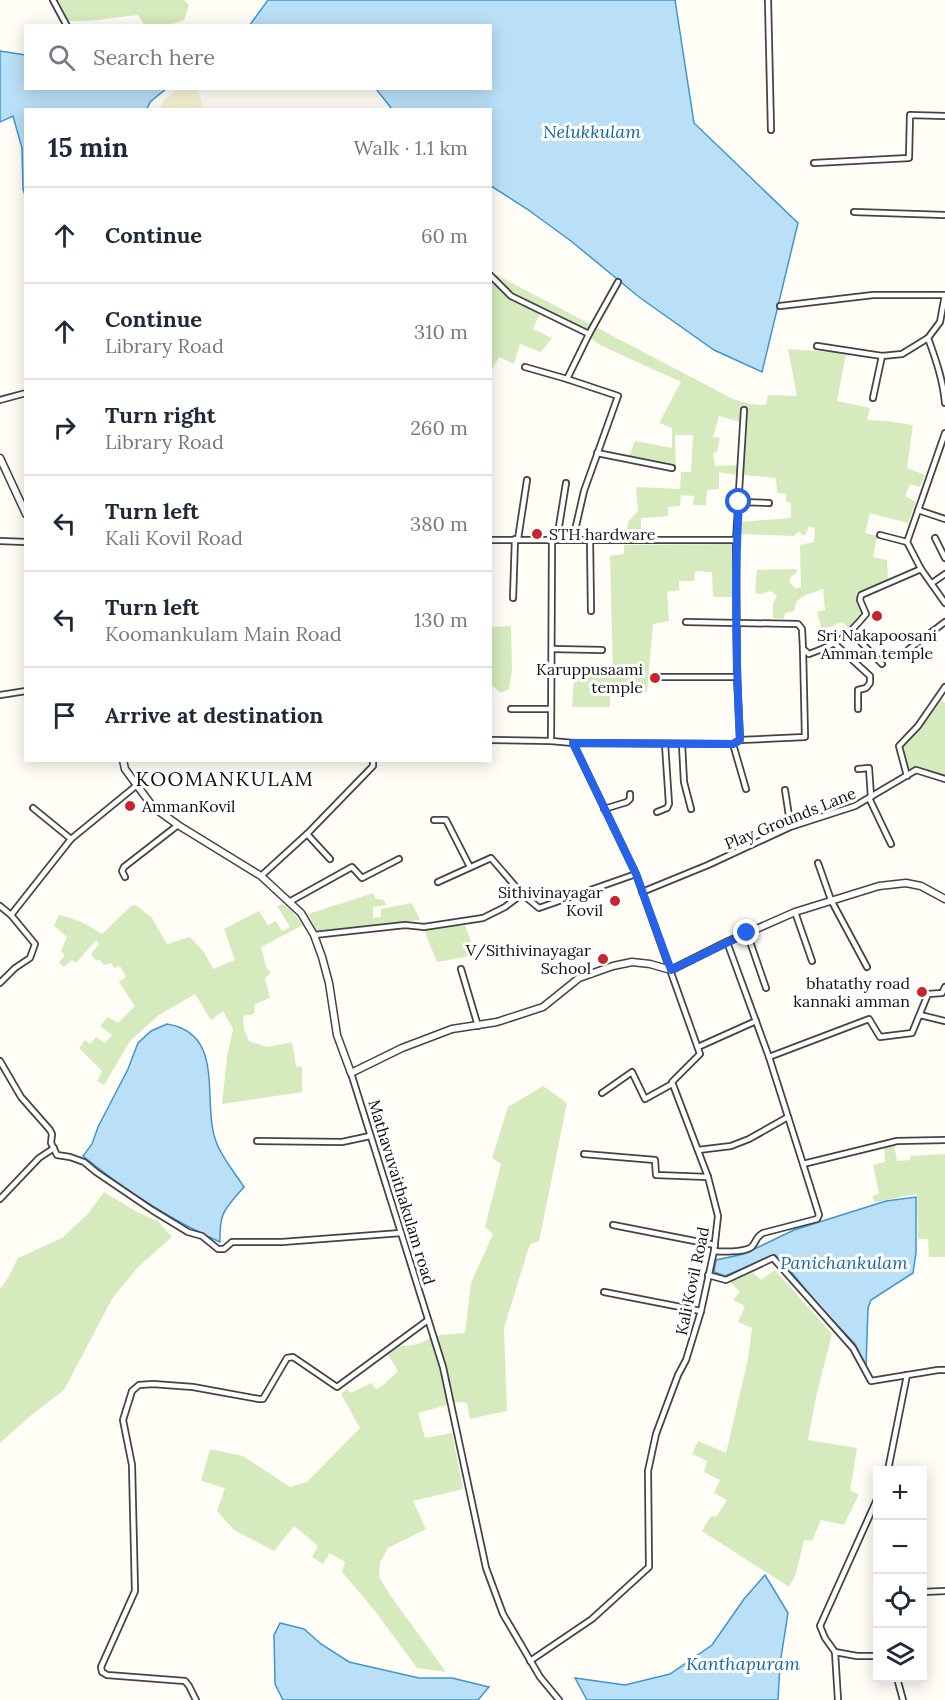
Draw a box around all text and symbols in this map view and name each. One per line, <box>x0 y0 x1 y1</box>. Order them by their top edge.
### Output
search box <box>24 24 492 90</box>
icon: search <box>45 41 78 74</box>
text: Search here <box>93 43 215 71</box>
water label: Nelukkulam <box>543 120 641 143</box>
text: 15 min <box>48 131 128 164</box>
text: Walk · 1.1 km <box>354 135 468 160</box>
icon: ahead <box>48 219 81 252</box>
text: Continue <box>105 221 202 249</box>
text: 60 m <box>421 223 468 248</box>
text: Continue <box>105 305 202 333</box>
icon: ahead <box>48 315 81 348</box>
text: 310 m <box>414 319 468 344</box>
text: Library Road <box>105 333 224 358</box>
text: Turn right <box>105 401 216 429</box>
icon: right <box>48 411 81 444</box>
text: 260 m <box>410 415 468 440</box>
text: Library Road <box>105 429 224 454</box>
route start <box>725 488 751 514</box>
text: Turn left <box>105 497 199 525</box>
icon: left <box>48 507 81 540</box>
text: 380 m <box>410 511 468 536</box>
place label: STH hardware <box>549 524 656 544</box>
text: Kali Kovil Road <box>105 525 243 550</box>
marker: STH hardware <box>530 527 544 541</box>
text: Turn left <box>105 593 199 621</box>
icon: left <box>48 603 81 636</box>
text: 130 m <box>414 607 468 632</box>
marker: Sri Nakapoosani Amman temple <box>870 609 884 623</box>
text: Koomankulam Main Road <box>105 621 342 646</box>
place label: Sri Nakapoosani Amman temple <box>817 625 937 663</box>
place label: Karuppusaami temple <box>536 659 643 697</box>
marker: Karuppusaami temple <box>648 671 662 685</box>
icon: arrive <box>48 699 81 732</box>
text: Arrive at destination <box>105 701 323 729</box>
district label: KOOMANKULAM <box>136 766 314 791</box>
street label: Play Grounds Lane <box>721 782 859 853</box>
place label: AmmanKovil <box>141 796 235 816</box>
marker: AmmanKovil <box>123 799 137 813</box>
place label: Sithivinayagar Kovil <box>498 882 603 920</box>
marker: Sithivinayagar Kovil <box>608 894 622 908</box>
route end <box>733 919 759 945</box>
place label: V/Sithivinayagar School <box>465 940 591 978</box>
marker: V/Sithivinayagar School <box>596 952 610 966</box>
place label: bhatathy road kannaki amman <box>793 973 910 1011</box>
marker: bhatathy road kannaki amman <box>915 985 929 999</box>
street label: Mathavuvaithakulam road <box>364 1097 440 1287</box>
street label: Kali Kovil Road <box>671 1224 713 1337</box>
water label: Panichankulam <box>780 1251 908 1274</box>
map controls <box>873 1466 927 1682</box>
button: + <box>873 1466 927 1520</box>
button: − <box>873 1520 927 1574</box>
button: locate <box>873 1574 927 1628</box>
button: layers <box>873 1628 927 1682</box>
water label: Kanthapuram <box>686 1652 800 1675</box>

